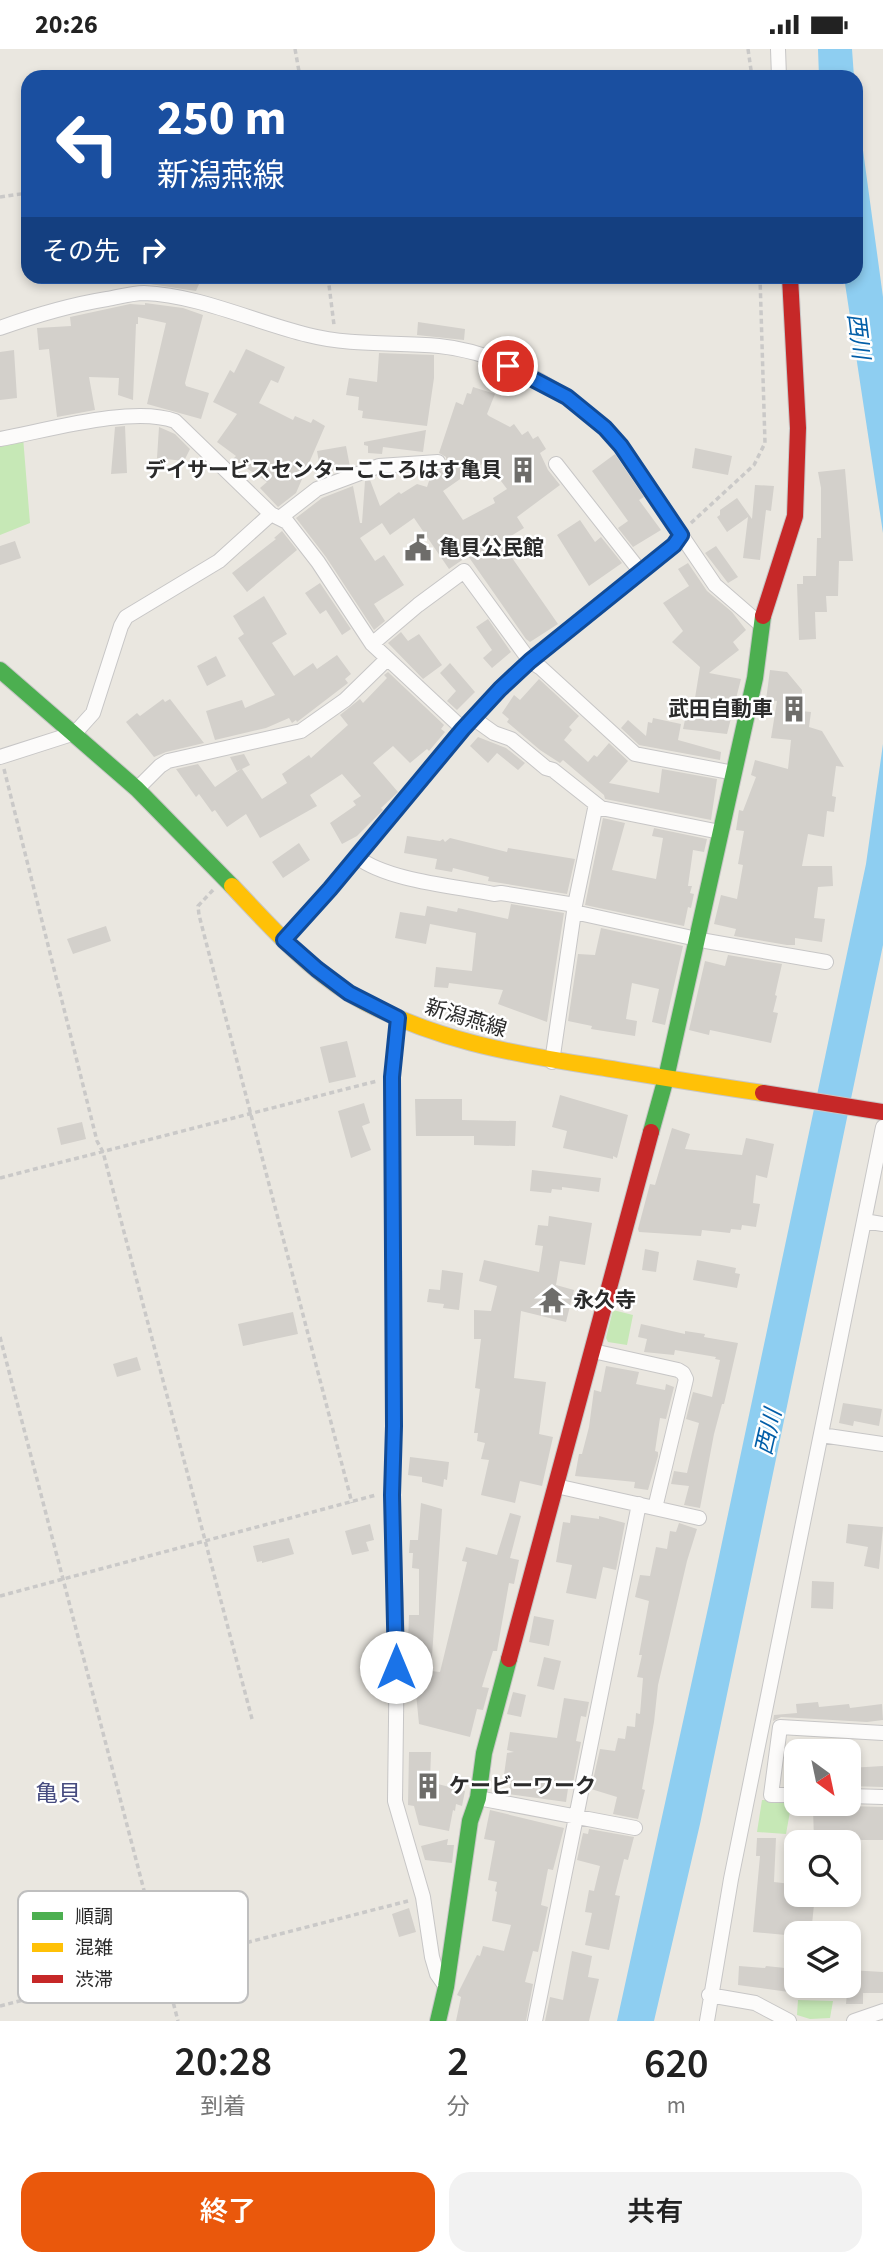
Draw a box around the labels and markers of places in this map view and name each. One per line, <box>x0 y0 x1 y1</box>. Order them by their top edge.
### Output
pin <box>478 336 538 396</box>
place label: デイサービスセンターこころはす亀貝 <box>145 455 502 485</box>
building icon: デイサービスセンターこころはす亀貝 <box>508 455 538 485</box>
public building icon: 亀貝公民館 <box>403 533 433 563</box>
place label: 亀貝公民館 <box>439 533 544 563</box>
place label: 武田自動車 <box>668 694 773 724</box>
building icon: 武田自動車 <box>779 694 809 724</box>
temple icon: 永久寺 <box>537 1285 567 1315</box>
place label: 永久寺 <box>573 1285 636 1315</box>
building icon: ケービーワーク <box>413 1771 443 1801</box>
place label: ケービーワーク <box>449 1771 596 1801</box>

